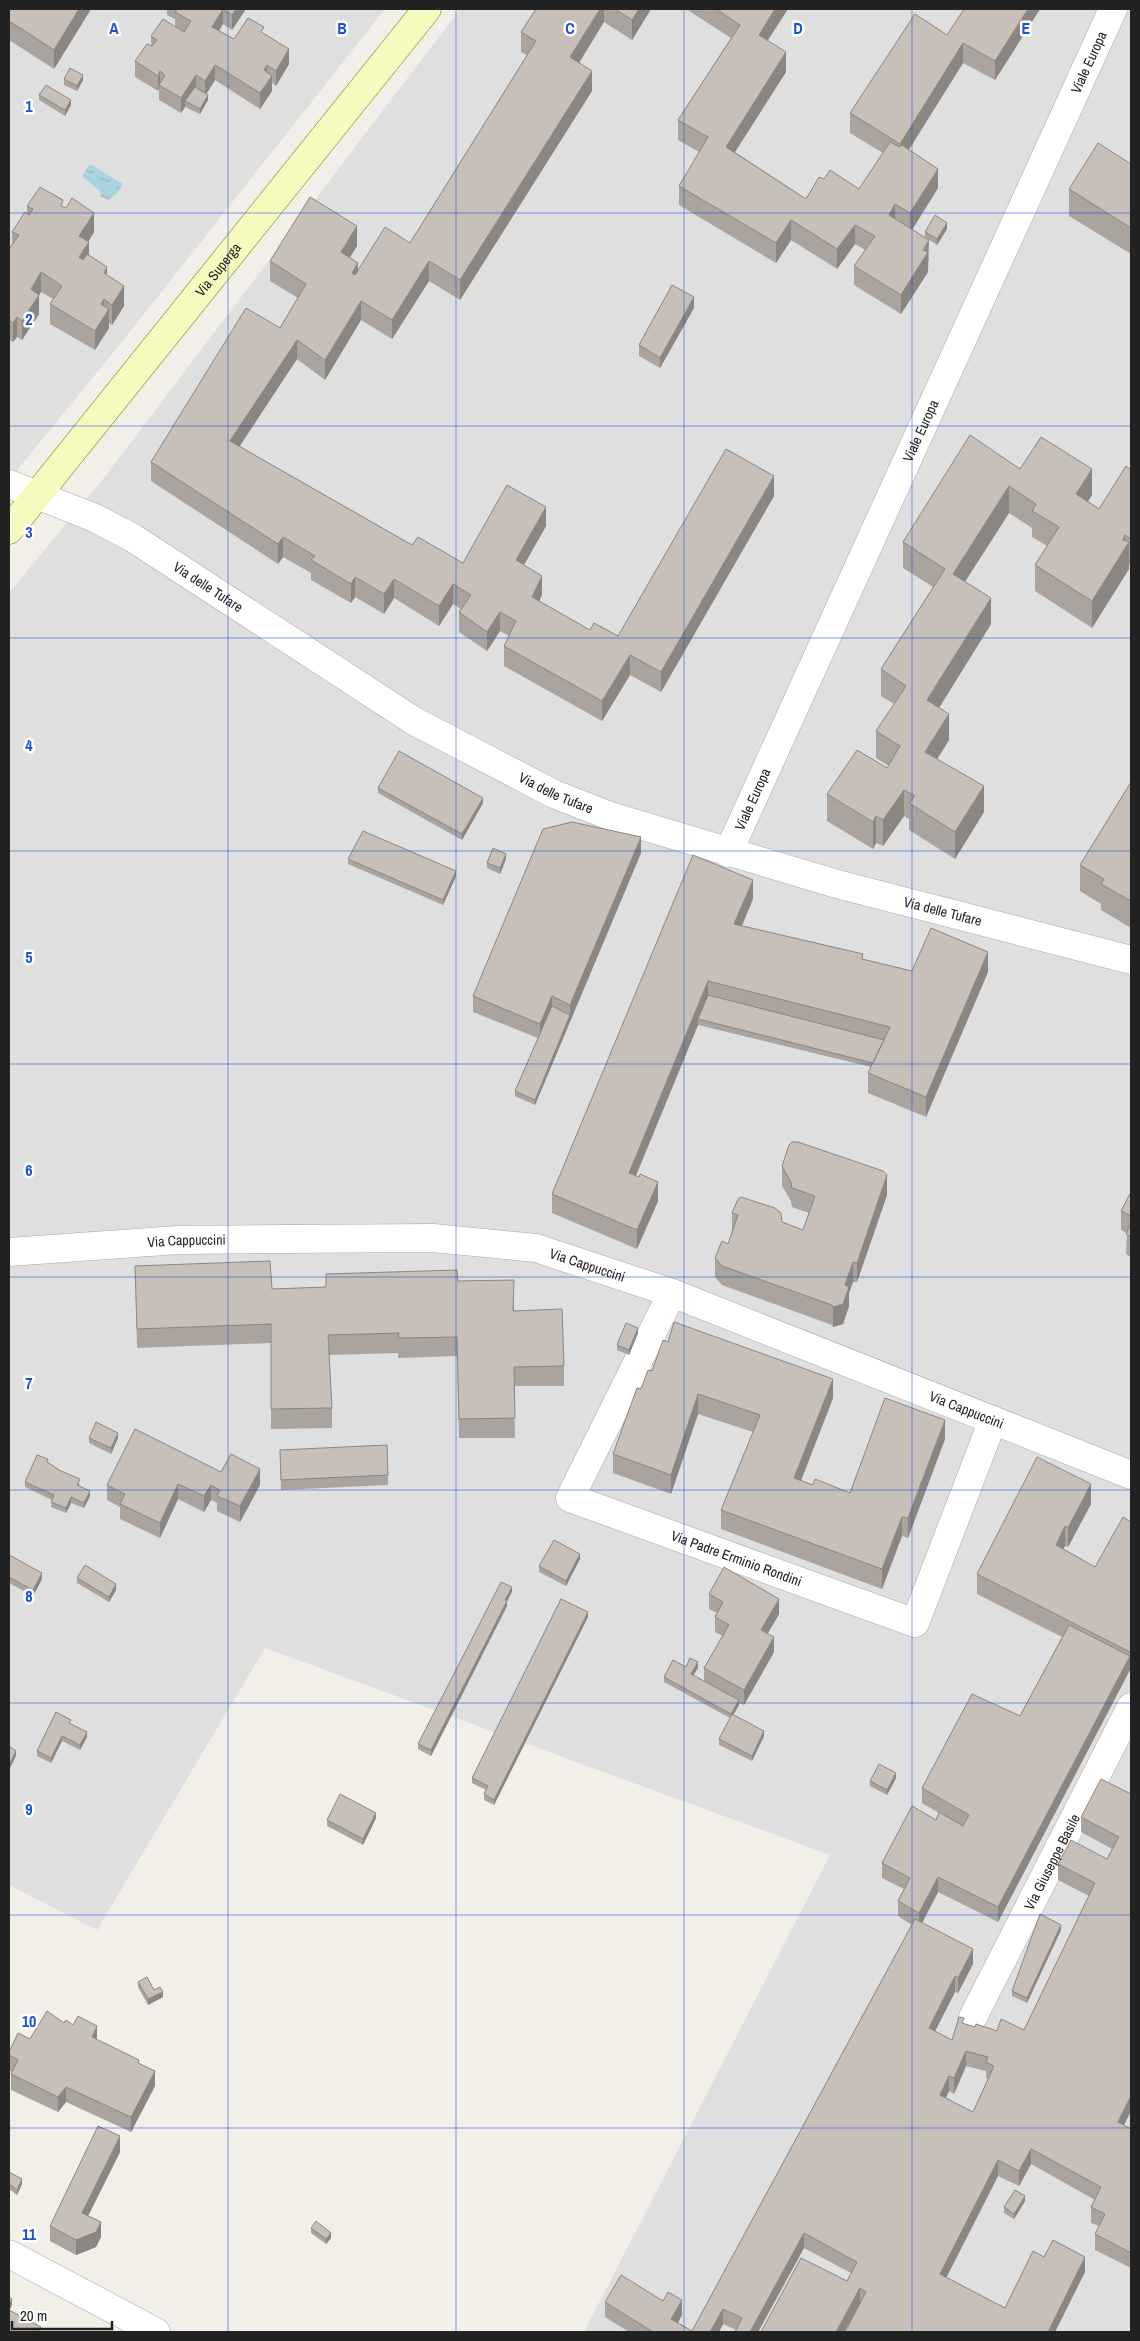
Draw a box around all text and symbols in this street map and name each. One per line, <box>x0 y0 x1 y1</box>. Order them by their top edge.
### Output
text: A <box>109 17 119 39</box>
text: B <box>337 17 347 39</box>
text: C <box>565 17 575 39</box>
text: D <box>793 17 803 39</box>
text: E <box>1022 17 1031 39</box>
street label: Viale Europa <box>1067 28 1111 96</box>
text: 1 <box>25 95 33 117</box>
street label: Via Superga <box>191 239 245 300</box>
text: 2 <box>25 308 33 330</box>
street label: Viale Europa <box>899 396 943 465</box>
text: 3 <box>25 521 33 543</box>
street label: Via delle Tufare <box>170 558 246 616</box>
text: 4 <box>25 734 33 756</box>
street label: Viale Europa <box>731 765 775 833</box>
street label: Via delle Tufare <box>516 768 596 817</box>
street label: Via delle Tufare <box>902 893 984 930</box>
text: 5 <box>25 946 33 968</box>
text: 6 <box>25 1159 33 1181</box>
street label: Via Cappuccini <box>147 1231 226 1251</box>
street label: Via Cappuccini <box>547 1244 627 1286</box>
text: 7 <box>25 1372 33 1394</box>
street label: Via Cappuccini <box>927 1387 1006 1433</box>
street label: Via Padre Erminio Rondini <box>669 1526 804 1590</box>
text: 8 <box>25 1585 33 1607</box>
text: 9 <box>25 1798 33 1820</box>
street label: Via Giuseppe Basile <box>1020 1811 1084 1913</box>
text: 10 <box>22 2010 36 2032</box>
text: 11 <box>22 2223 37 2245</box>
scale bar <box>12 2298 112 2330</box>
text: 20 m <box>20 2305 47 2326</box>

